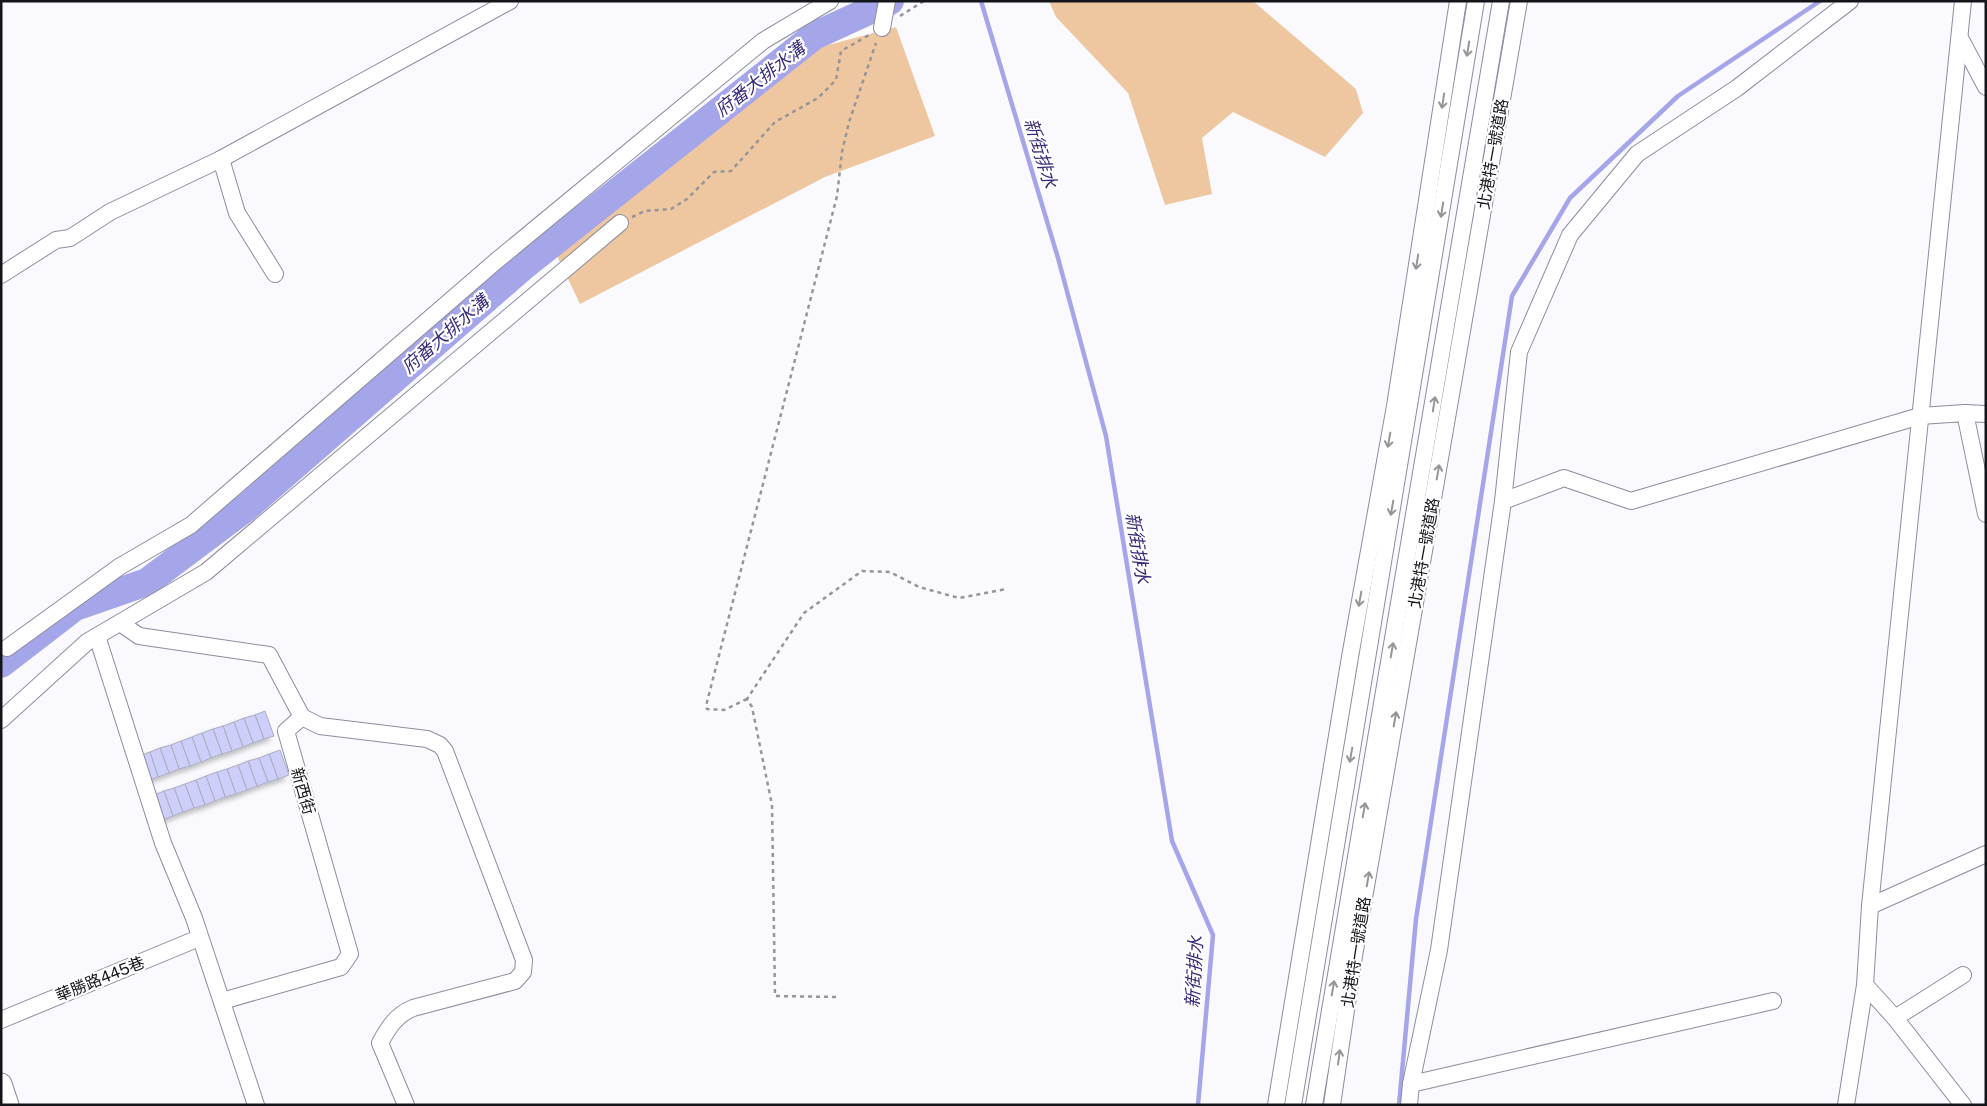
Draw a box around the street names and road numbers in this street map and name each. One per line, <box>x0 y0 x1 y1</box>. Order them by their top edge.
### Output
street label: 北港特一號道路 <box>1474 97 1512 211</box>
street label: 北港特一號道路 <box>1405 496 1443 610</box>
street label: 新西街 <box>287 765 319 817</box>
street label: 北港特一號道路 <box>1338 895 1374 1009</box>
street label: 華勝路445巷 <box>53 953 147 1005</box>

